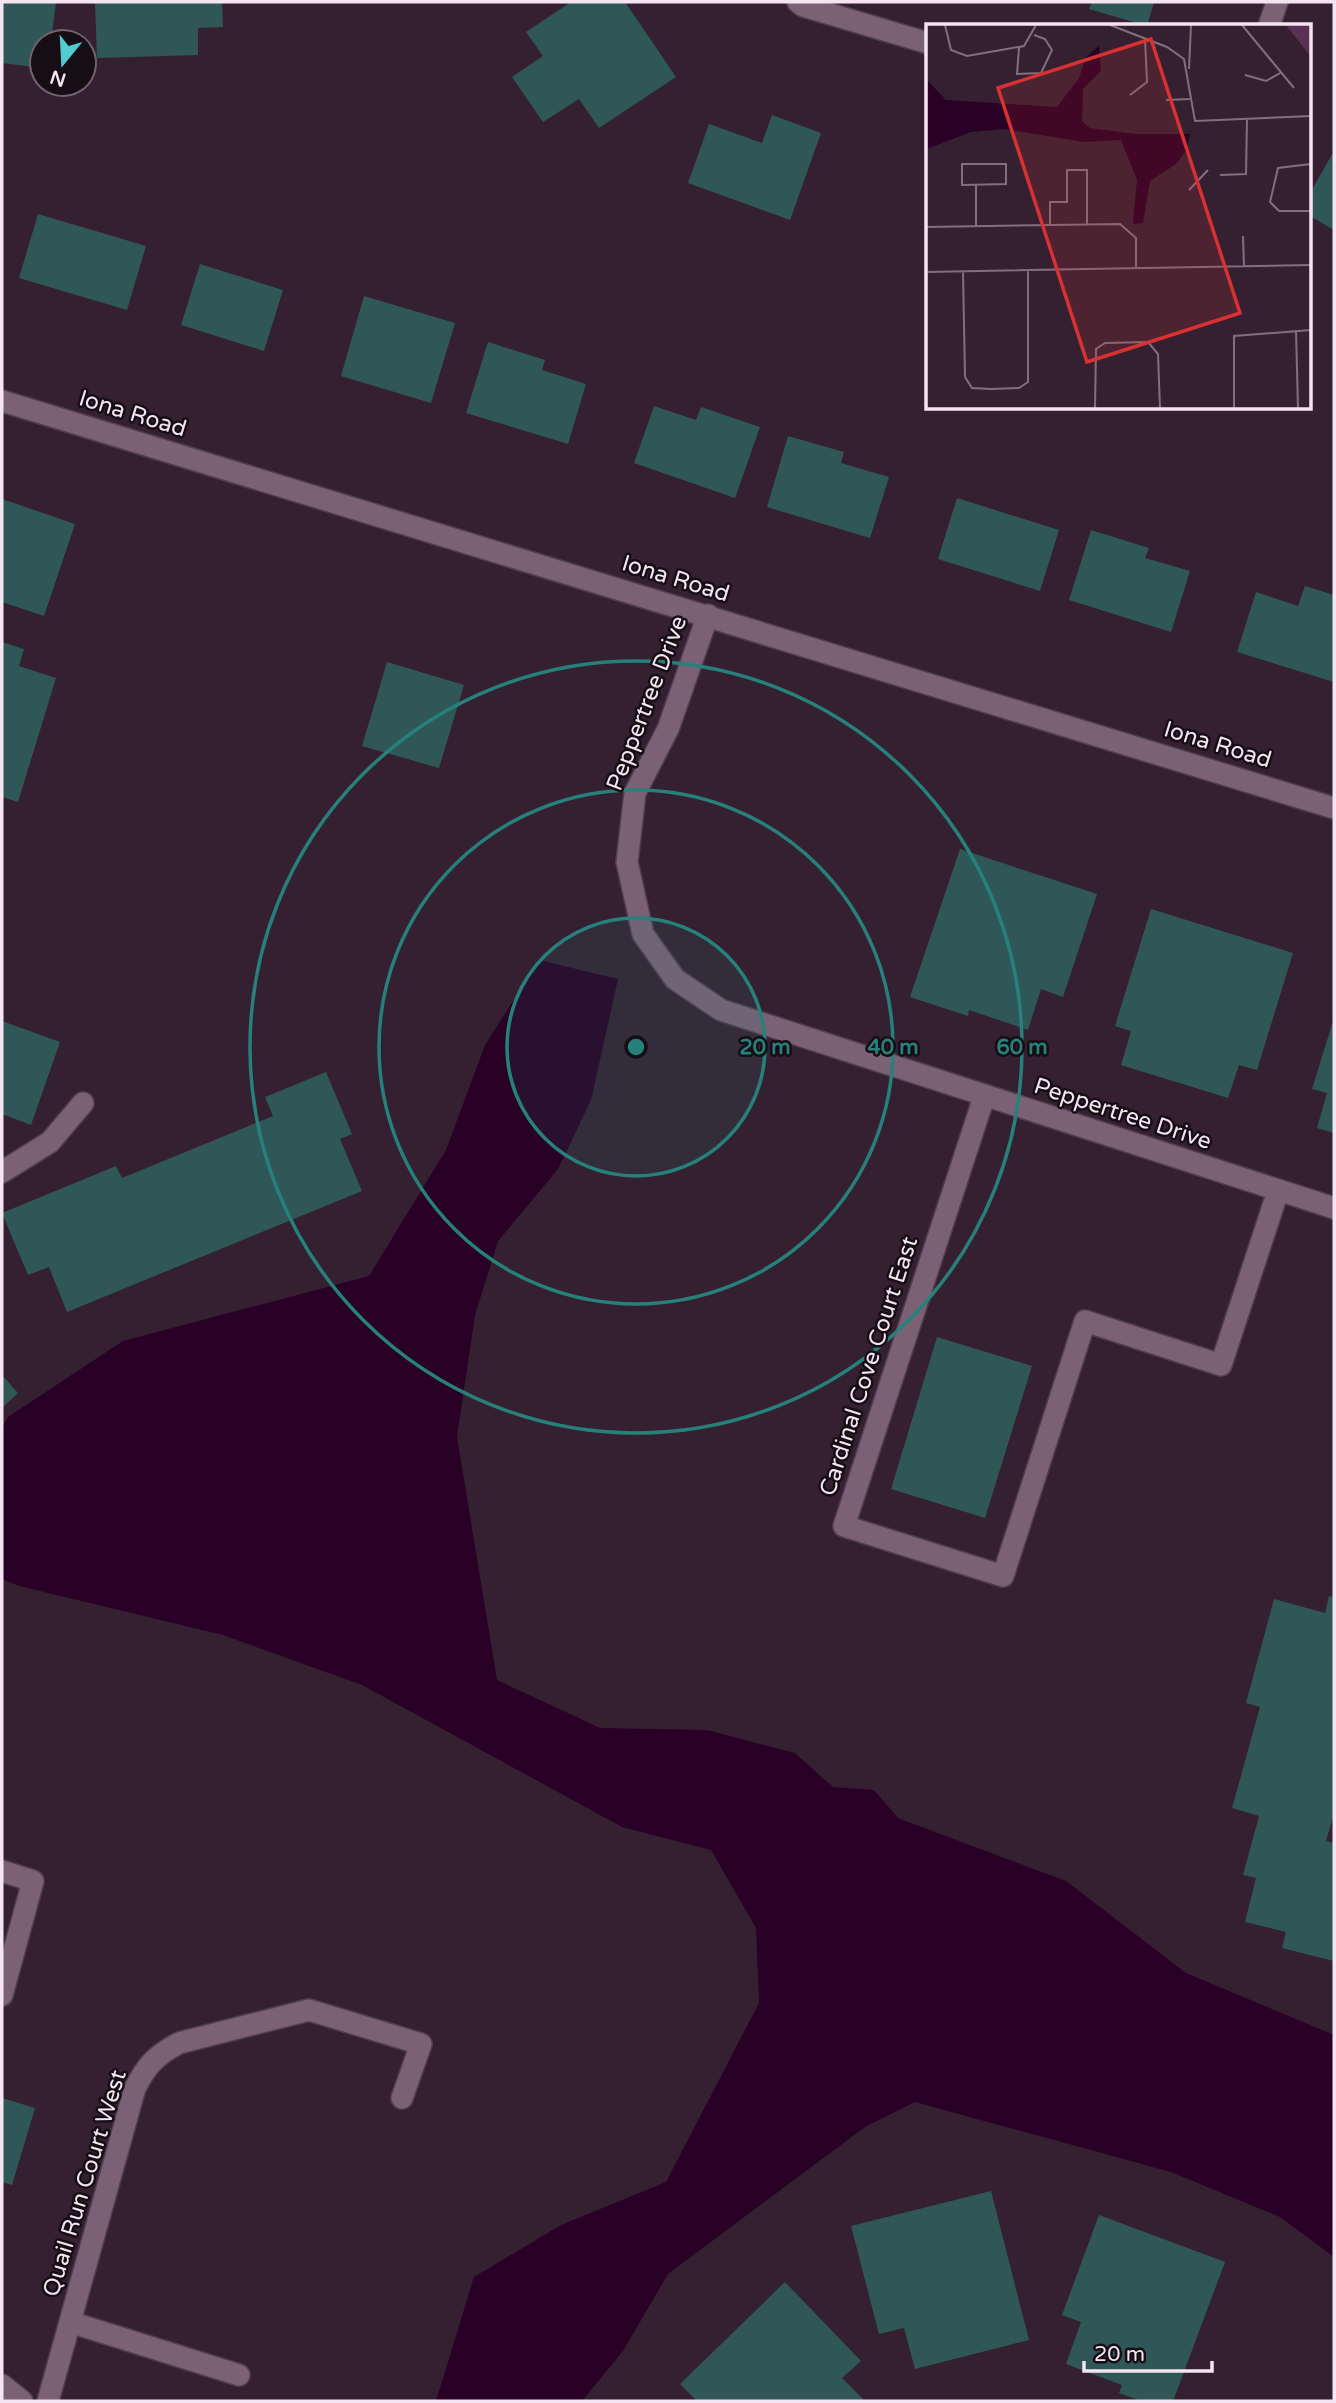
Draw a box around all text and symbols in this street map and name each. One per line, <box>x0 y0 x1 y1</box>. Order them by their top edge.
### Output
inset map <box>926 24 1312 410</box>
north arrow <box>28 28 98 98</box>
text: N <box>47 65 69 91</box>
street label: Iona Road <box>76 384 190 444</box>
street label: Iona Road <box>619 549 733 609</box>
street label: Peppertree Drive <box>601 612 693 795</box>
street label: Iona Road <box>1161 715 1275 775</box>
centre of rings <box>624 1035 648 1059</box>
text: 20 m <box>739 1035 791 1060</box>
text: 40 m <box>867 1035 919 1060</box>
text: 60 m <box>996 1035 1048 1060</box>
street label: Peppertree Drive <box>1030 1072 1215 1156</box>
street label: Cardinal Cove Court East <box>814 1233 924 1500</box>
street label: Quail Run Court West <box>37 2066 133 2300</box>
scale bar <box>1084 2330 1212 2374</box>
text: 20 m <box>1094 2342 1145 2367</box>

